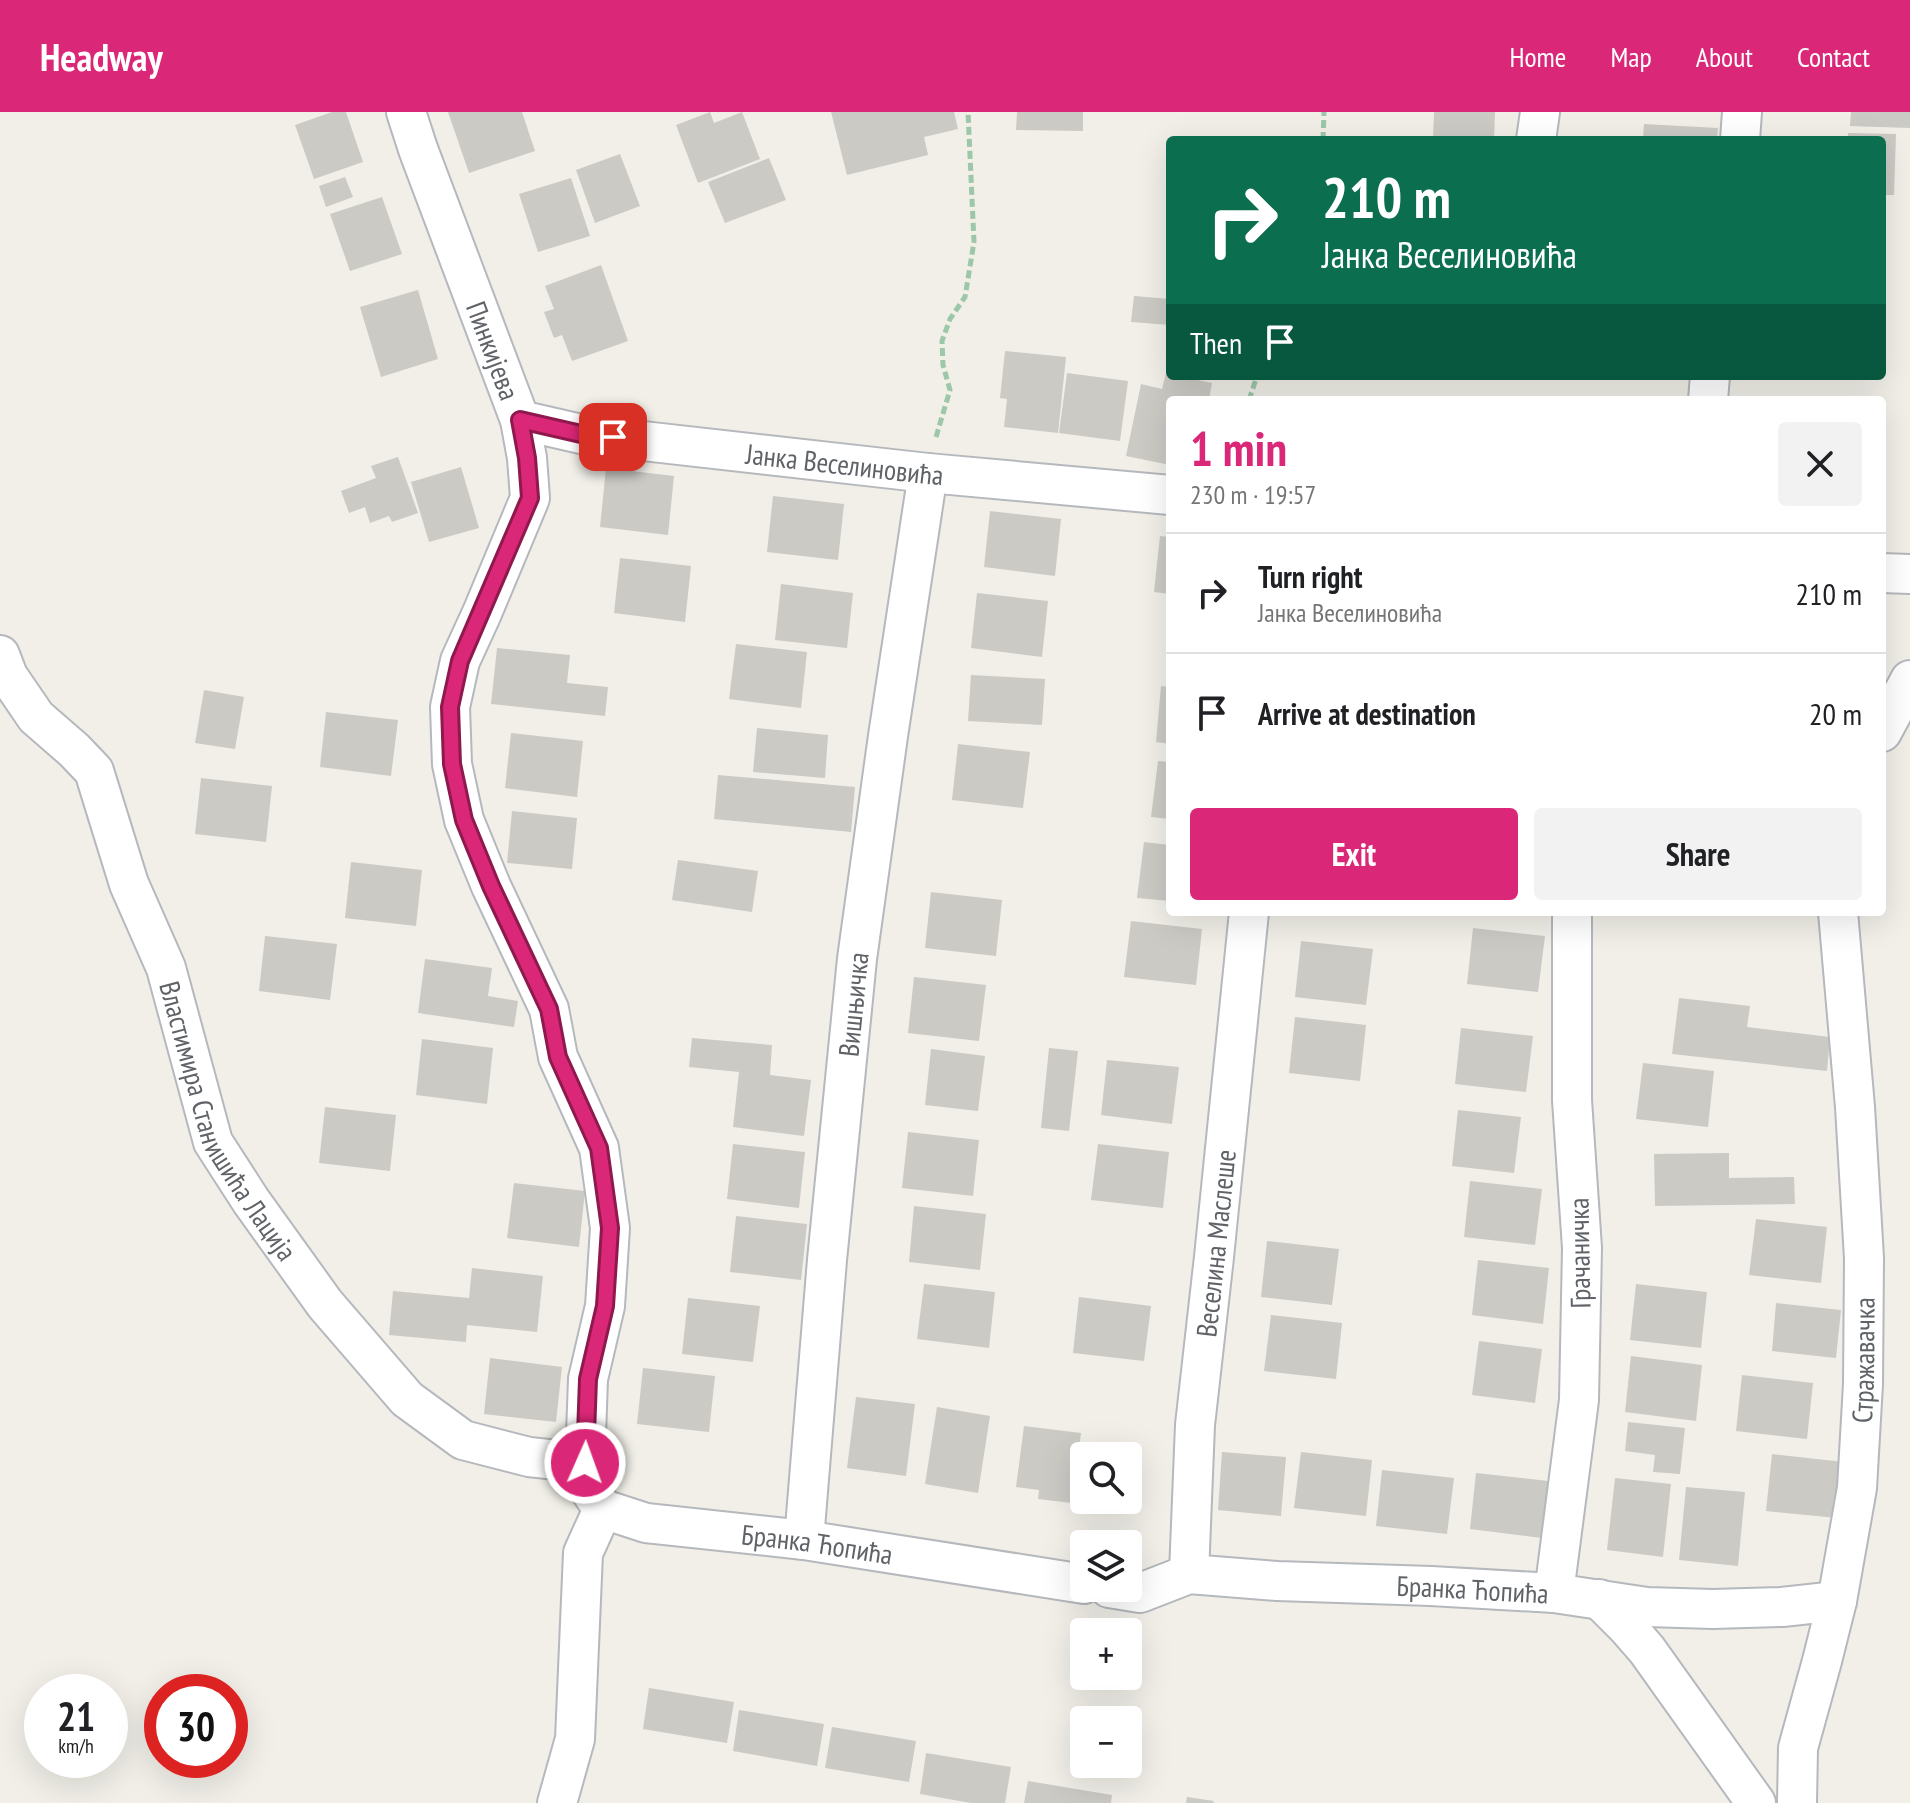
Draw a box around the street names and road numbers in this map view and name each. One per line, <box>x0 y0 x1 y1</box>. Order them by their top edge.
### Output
street label: Пинкијева <box>458 296 529 405</box>
street label: Јанка Веселиновића <box>743 434 945 493</box>
street label: Вишњичка <box>829 949 876 1058</box>
street label: Властимира Станишића Лација <box>152 977 306 1267</box>
street label: Веселина Маслеше <box>1187 1148 1243 1339</box>
street label: Грачаничка <box>1560 1197 1598 1309</box>
street label: Стражавачка <box>1842 1297 1882 1424</box>
street label: Бранка Ћопића <box>740 1515 896 1572</box>
street label: Бранка Ћопића <box>1396 1566 1550 1611</box>

